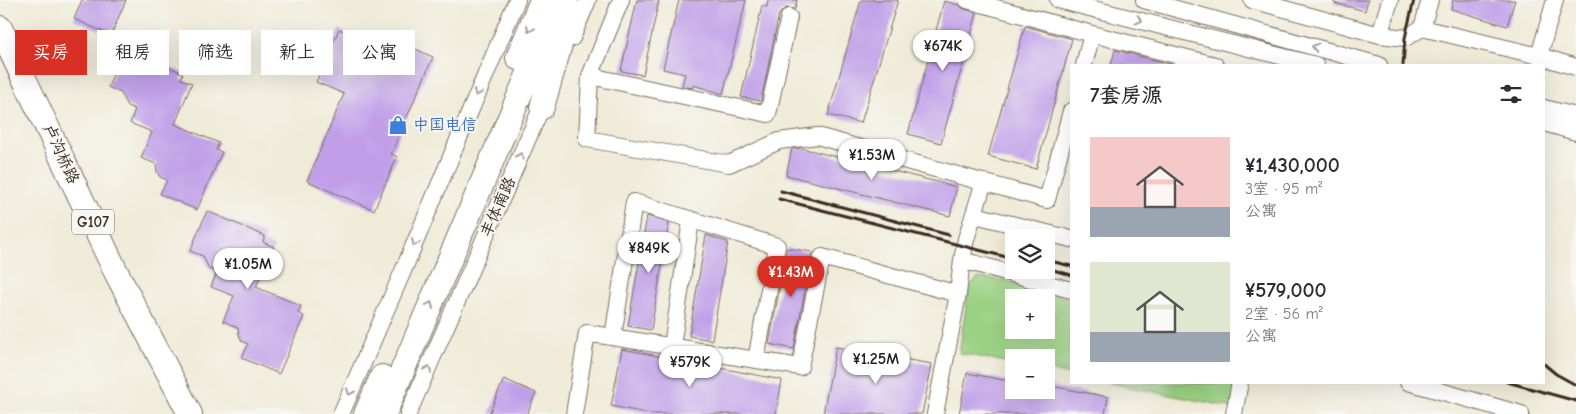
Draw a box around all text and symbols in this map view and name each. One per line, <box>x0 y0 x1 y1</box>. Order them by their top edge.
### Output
one-way arrow <box>1134 15 1143 25</box>
one-way arrow <box>526 24 536 33</box>
chip: 买房 <box>15 30 87 75</box>
chip: 租房 <box>97 30 169 75</box>
chip: 筛选 <box>179 30 251 75</box>
chip: 新上 <box>261 30 333 75</box>
chip: 公寓 <box>343 30 415 75</box>
pin: ¥674K <box>908 30 978 72</box>
text: ¥674K <box>924 37 962 55</box>
one-way arrow <box>1311 43 1319 53</box>
icon: filters <box>1497 80 1525 108</box>
text: 7套房源 <box>1090 83 1162 107</box>
one-way arrow <box>473 88 484 97</box>
shop icon: 中国电信 <box>387 114 409 136</box>
place label: 中国电信 <box>413 116 477 134</box>
street label: 卢沟桥路 <box>39 121 83 187</box>
pin: ¥1.53M <box>831 138 913 181</box>
text: ¥1.53M <box>849 146 895 164</box>
one-way arrow <box>514 152 525 161</box>
text: ¥1,430,000 <box>1245 153 1340 177</box>
icon: home <box>1130 157 1190 217</box>
street label: 丰体南路 <box>477 174 519 240</box>
text: 3室 · 95 m² <box>1245 180 1322 198</box>
text: 公寓 <box>1245 202 1277 220</box>
road number: G107 <box>72 210 114 234</box>
map controls <box>1005 229 1055 399</box>
button: layers <box>1005 229 1055 279</box>
pin: ¥849K <box>614 232 684 274</box>
one-way arrow <box>410 238 421 247</box>
text: ¥849K <box>629 239 669 257</box>
pin: ¥1.05M <box>207 248 289 290</box>
text: ¥1.05M <box>224 255 272 273</box>
pin: ¥1.43M <box>750 256 832 298</box>
text: ¥1.43M <box>768 263 814 281</box>
text: ¥579,000 <box>1245 278 1327 302</box>
icon: home <box>1130 282 1190 342</box>
button: + <box>1005 289 1055 339</box>
one-way arrow <box>424 301 435 310</box>
text: 2室 · 56 m² <box>1245 305 1323 323</box>
text: 公寓 <box>1245 327 1277 345</box>
pin: ¥1.25M <box>835 342 917 385</box>
pin: ¥579K <box>655 346 725 388</box>
button: − <box>1005 349 1055 399</box>
text: ¥1.25M <box>853 350 899 368</box>
text: ¥579K <box>670 353 710 371</box>
one-way arrow <box>421 365 432 374</box>
one-way arrow <box>346 387 357 396</box>

